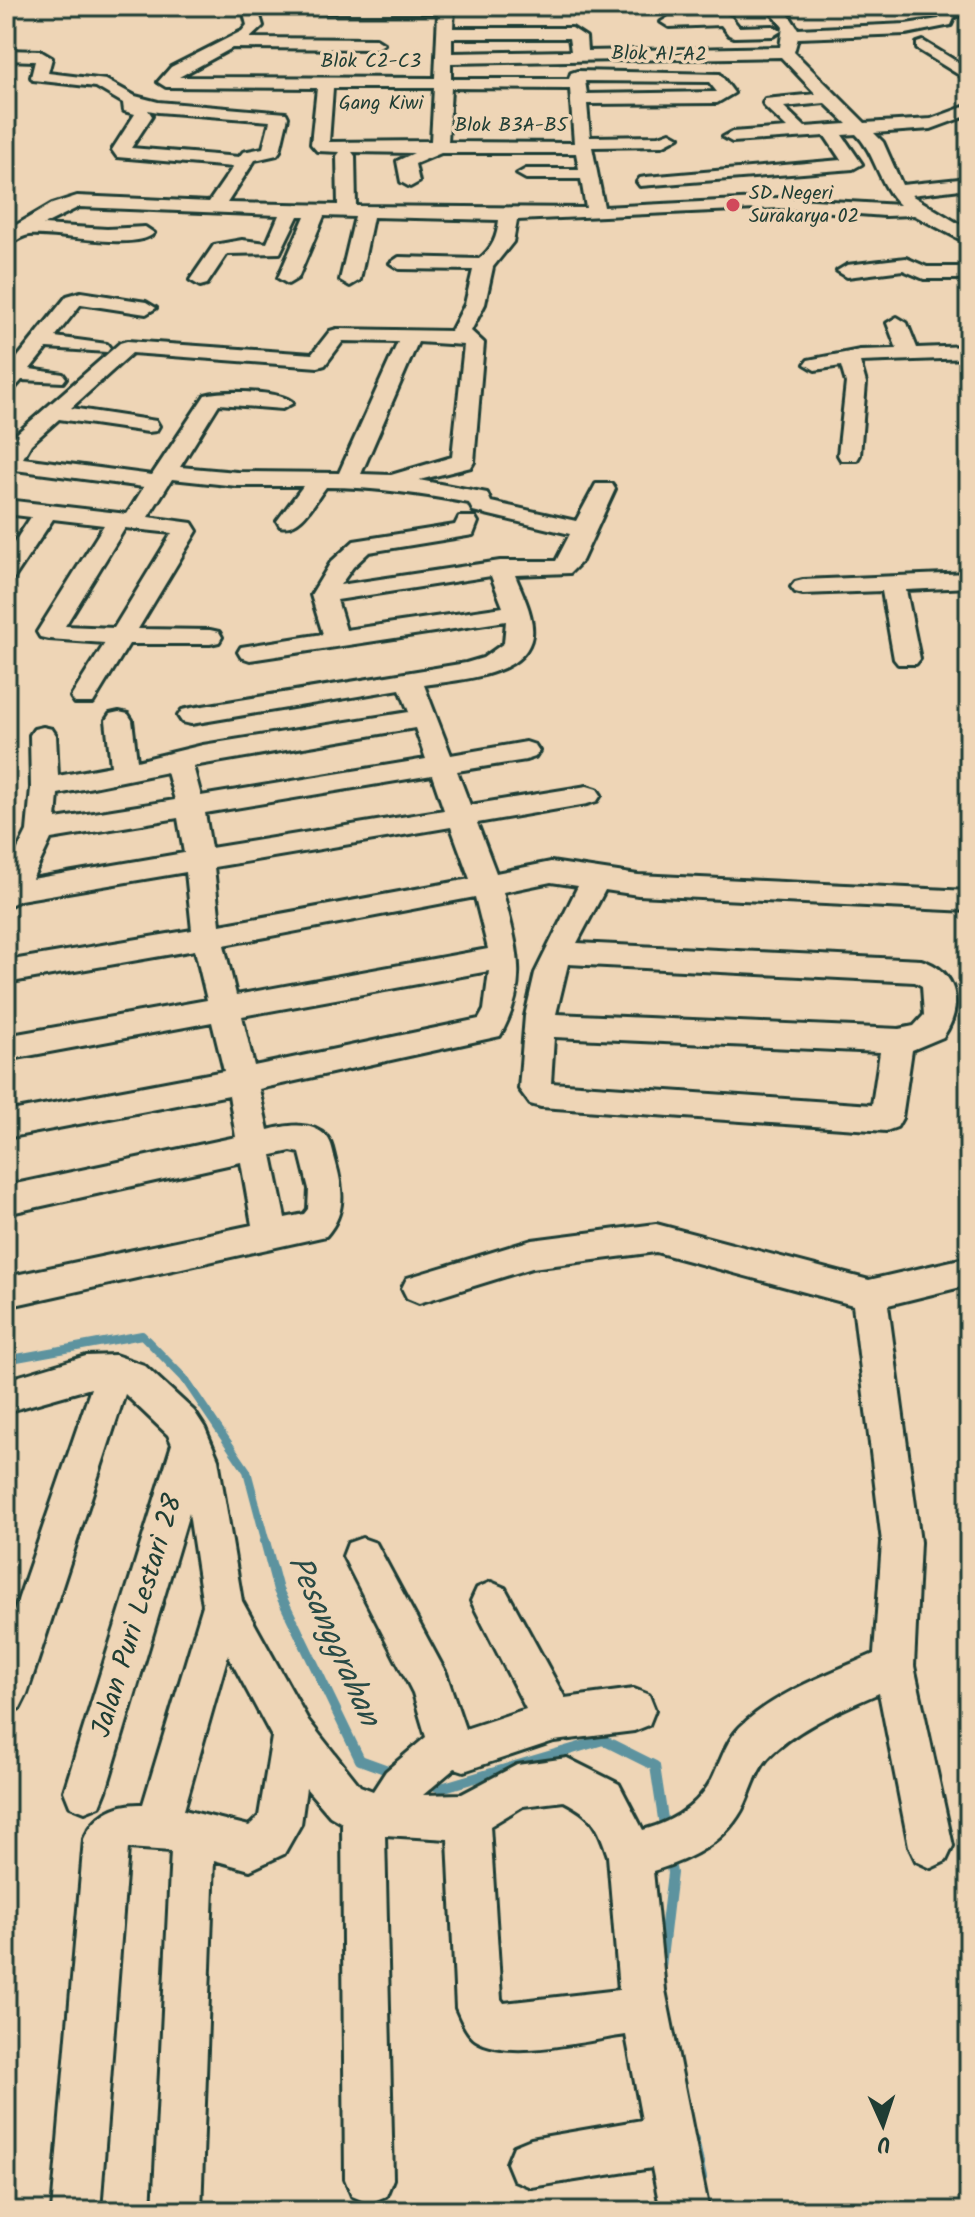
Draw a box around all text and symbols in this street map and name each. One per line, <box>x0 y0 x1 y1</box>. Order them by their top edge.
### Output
street label: Blok A1-A2 <box>611 38 707 72</box>
street label: Blok C2-C3 <box>321 46 421 78</box>
street label: Gang Kiwi <box>339 88 425 120</box>
street label: Blok B3A-B5 <box>454 110 569 142</box>
place label: SD Negeri Surakarya 02 <box>749 178 859 233</box>
marker: SD Negeri Surakarya 02 <box>724 196 742 214</box>
street label: Jalan Puri Lestari 28 <box>80 1489 196 1743</box>
water label: Pesanggrahan <box>273 1547 395 1738</box>
north arrow <box>843 2085 923 2165</box>
text: U <box>876 2125 891 2160</box>

